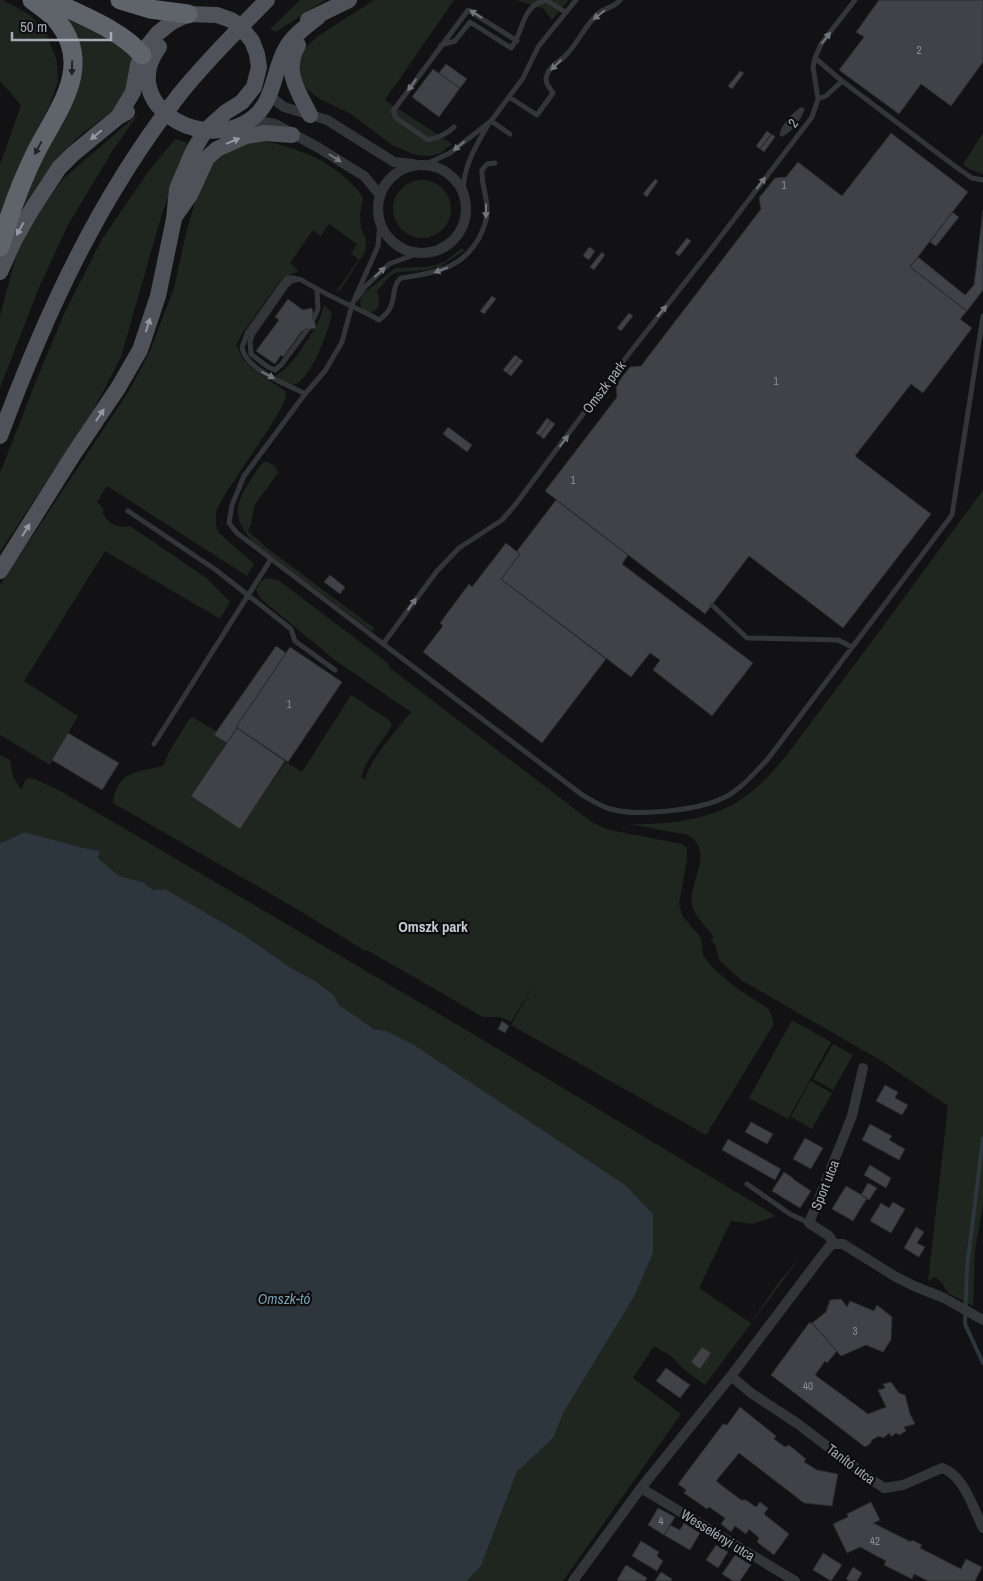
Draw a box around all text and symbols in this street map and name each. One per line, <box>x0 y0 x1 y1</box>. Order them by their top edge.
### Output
one-way arrow <box>593 9 606 20</box>
scale bar <box>12 10 111 42</box>
one-way arrow <box>469 10 482 19</box>
text: 50 m <box>20 16 47 37</box>
one-way arrow <box>821 31 831 45</box>
house number: 2 <box>916 43 922 57</box>
one-way arrow <box>550 59 562 71</box>
one-way arrow <box>68 61 76 77</box>
one-way arrow <box>407 78 417 91</box>
street label: 2 <box>784 115 802 131</box>
one-way arrow <box>90 130 103 141</box>
one-way arrow <box>226 137 240 145</box>
one-way arrow <box>34 140 42 155</box>
one-way arrow <box>453 140 466 151</box>
one-way arrow <box>328 153 342 162</box>
one-way arrow <box>756 177 767 190</box>
house number: 1 <box>781 178 787 192</box>
one-way arrow <box>482 203 490 219</box>
one-way arrow <box>16 222 24 237</box>
one-way arrow <box>374 266 386 278</box>
one-way arrow <box>433 267 448 274</box>
one-way arrow <box>657 305 668 318</box>
one-way arrow <box>144 317 152 332</box>
street label: Omszk park <box>578 357 630 417</box>
one-way arrow <box>261 371 275 379</box>
house number: 1 <box>773 374 779 388</box>
one-way arrow <box>95 408 105 421</box>
one-way arrow <box>559 434 569 448</box>
house number: 1 <box>570 473 576 487</box>
one-way arrow <box>21 523 30 536</box>
one-way arrow <box>407 597 417 611</box>
house number: 1 <box>286 697 292 711</box>
district label: Omszk park <box>398 916 468 937</box>
street label: Sport utca <box>807 1157 843 1213</box>
water label: Omszk-tó <box>258 1288 310 1309</box>
house number: 3 <box>852 1324 858 1338</box>
house number: 40 <box>803 1379 813 1393</box>
street label: Tanító utca <box>823 1440 879 1489</box>
street label: Wesselényi utca <box>678 1505 759 1565</box>
house number: 4 <box>658 1514 664 1528</box>
house number: 42 <box>870 1534 880 1548</box>

